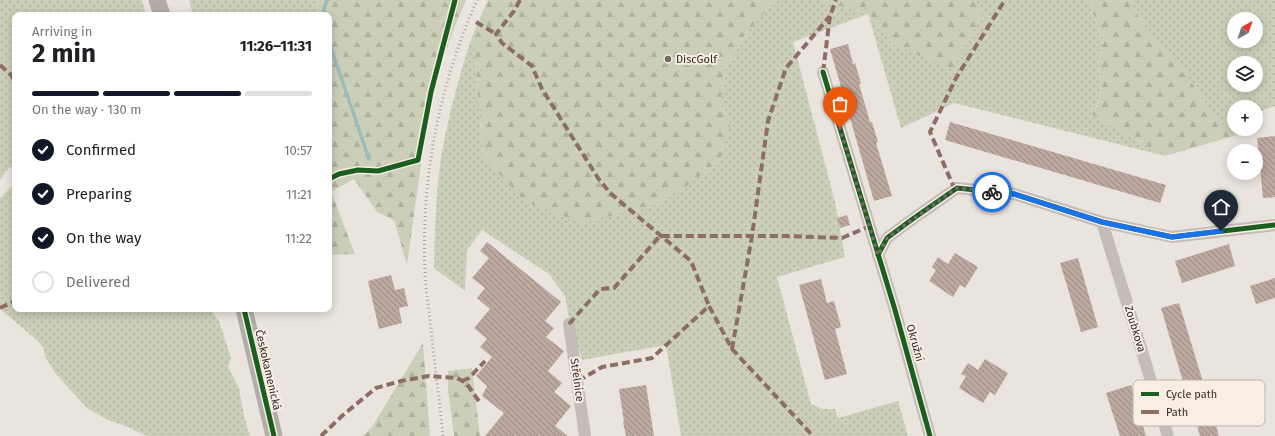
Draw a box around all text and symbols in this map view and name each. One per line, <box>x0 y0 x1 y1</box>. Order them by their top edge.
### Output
north arrow <box>1227 12 1263 48</box>
map controls <box>1227 12 1263 180</box>
text: Arriving in <box>32 24 92 39</box>
text: 11:26–11:31 <box>240 37 312 55</box>
text: 2 min <box>32 38 96 69</box>
place label: DiscGolf <box>676 53 718 66</box>
marker: DiscGolf <box>663 54 673 64</box>
button: layers <box>1227 56 1263 92</box>
pin <box>823 87 857 128</box>
icon: bag <box>829 93 851 115</box>
button: + <box>1227 100 1263 136</box>
text: On the way · 130 m <box>32 102 141 117</box>
icon: check <box>32 139 54 161</box>
text: Confirmed <box>66 141 136 159</box>
text: 10:57 <box>284 143 312 158</box>
button: − <box>1227 144 1263 180</box>
courier <box>972 172 1012 212</box>
icon: bike <box>981 181 1003 203</box>
icon: check <box>32 183 54 205</box>
text: Preparing <box>66 185 131 203</box>
text: 11:21 <box>286 187 312 202</box>
pin <box>1204 190 1238 231</box>
icon: home <box>1210 196 1232 218</box>
icon: check <box>32 227 54 249</box>
text: On the way <box>66 229 141 247</box>
text: 11:22 <box>285 231 312 246</box>
text: Delivered <box>66 273 130 291</box>
street label: Zoubkova <box>1122 304 1148 354</box>
street label: Okružní <box>903 323 927 363</box>
street label: Českokamenická <box>252 328 285 411</box>
street label: Střelnice <box>568 357 586 403</box>
legend <box>1133 380 1265 426</box>
text: Cycle path <box>1166 388 1217 401</box>
text: Path <box>1166 406 1188 419</box>

